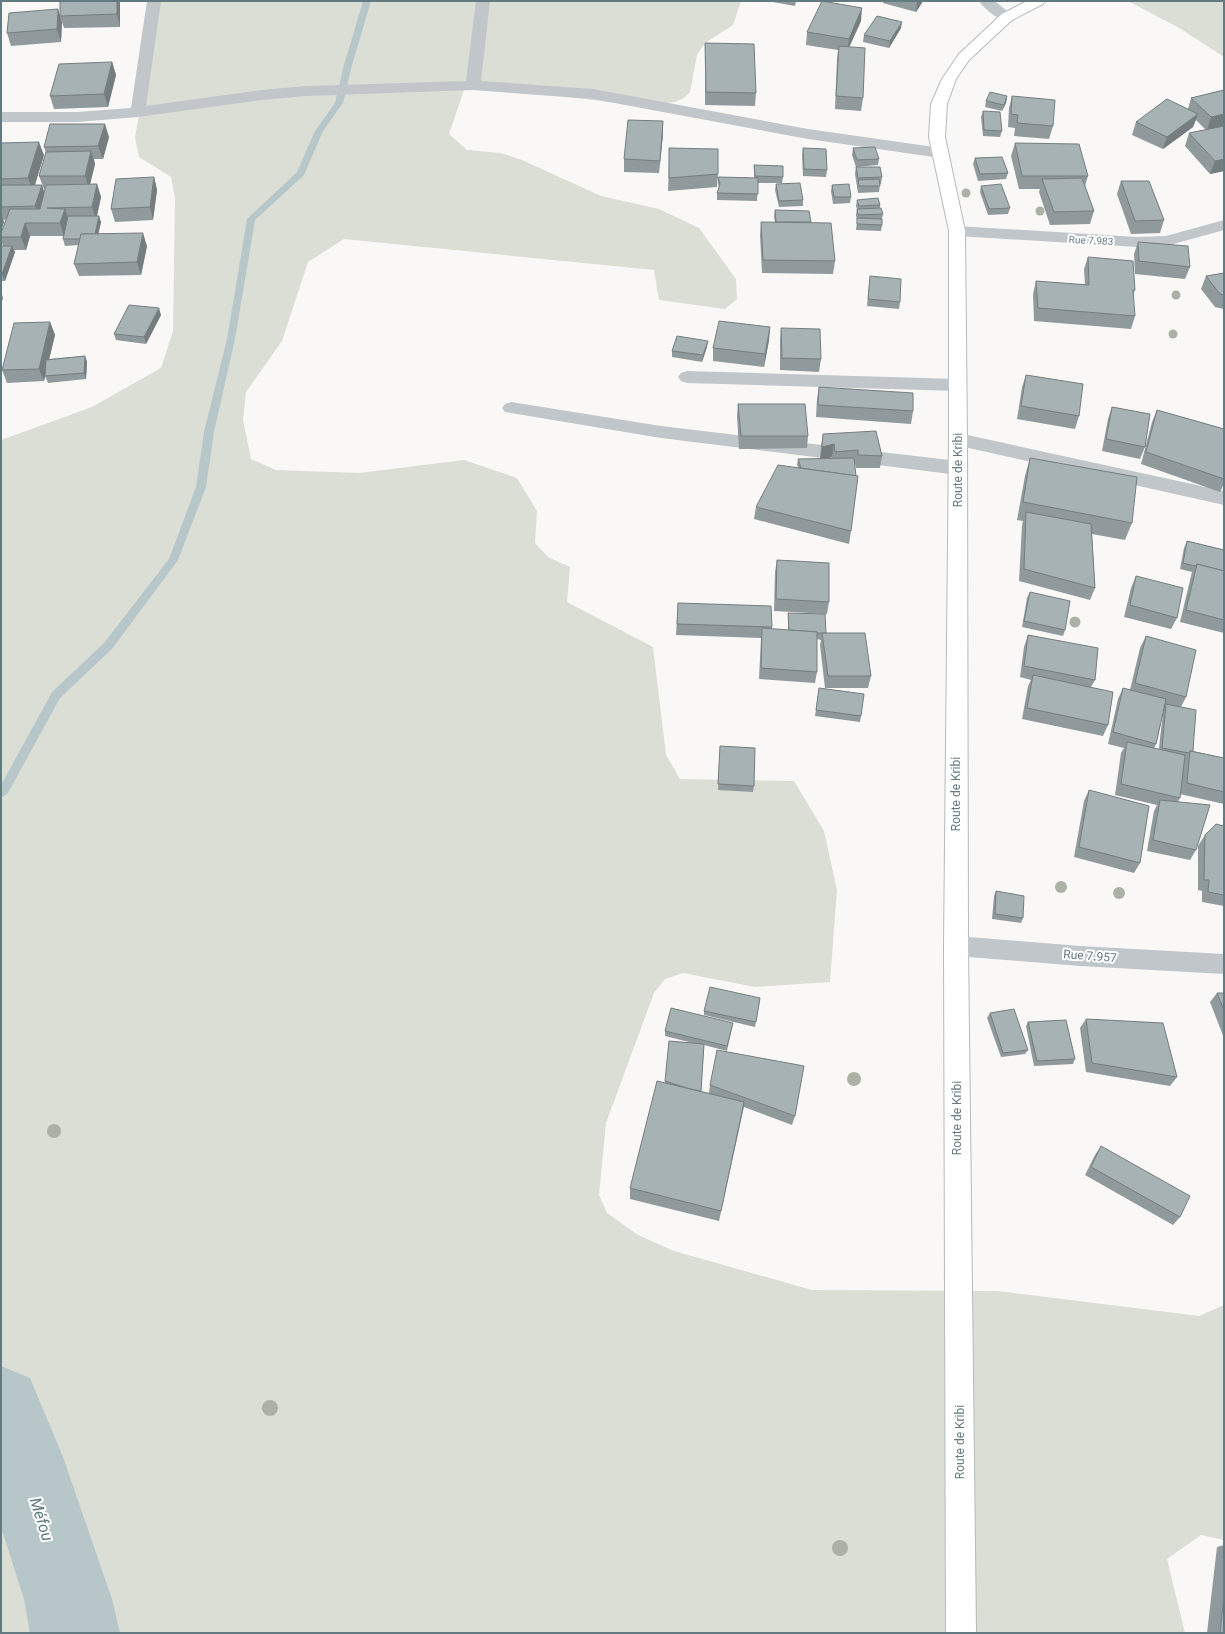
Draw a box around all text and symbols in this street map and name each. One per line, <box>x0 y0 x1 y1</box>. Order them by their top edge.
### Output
street label: Rue 7.983 <box>1068 234 1114 247</box>
street label: Route de Kribi <box>951 433 965 507</box>
street label: Route de Kribi <box>949 757 963 831</box>
street label: Rue 7.957 <box>1063 947 1117 965</box>
street label: Route de Kribi <box>950 1081 964 1155</box>
street label: Route de Kribi <box>953 1405 967 1479</box>
water label: Méfou <box>26 1495 58 1544</box>

